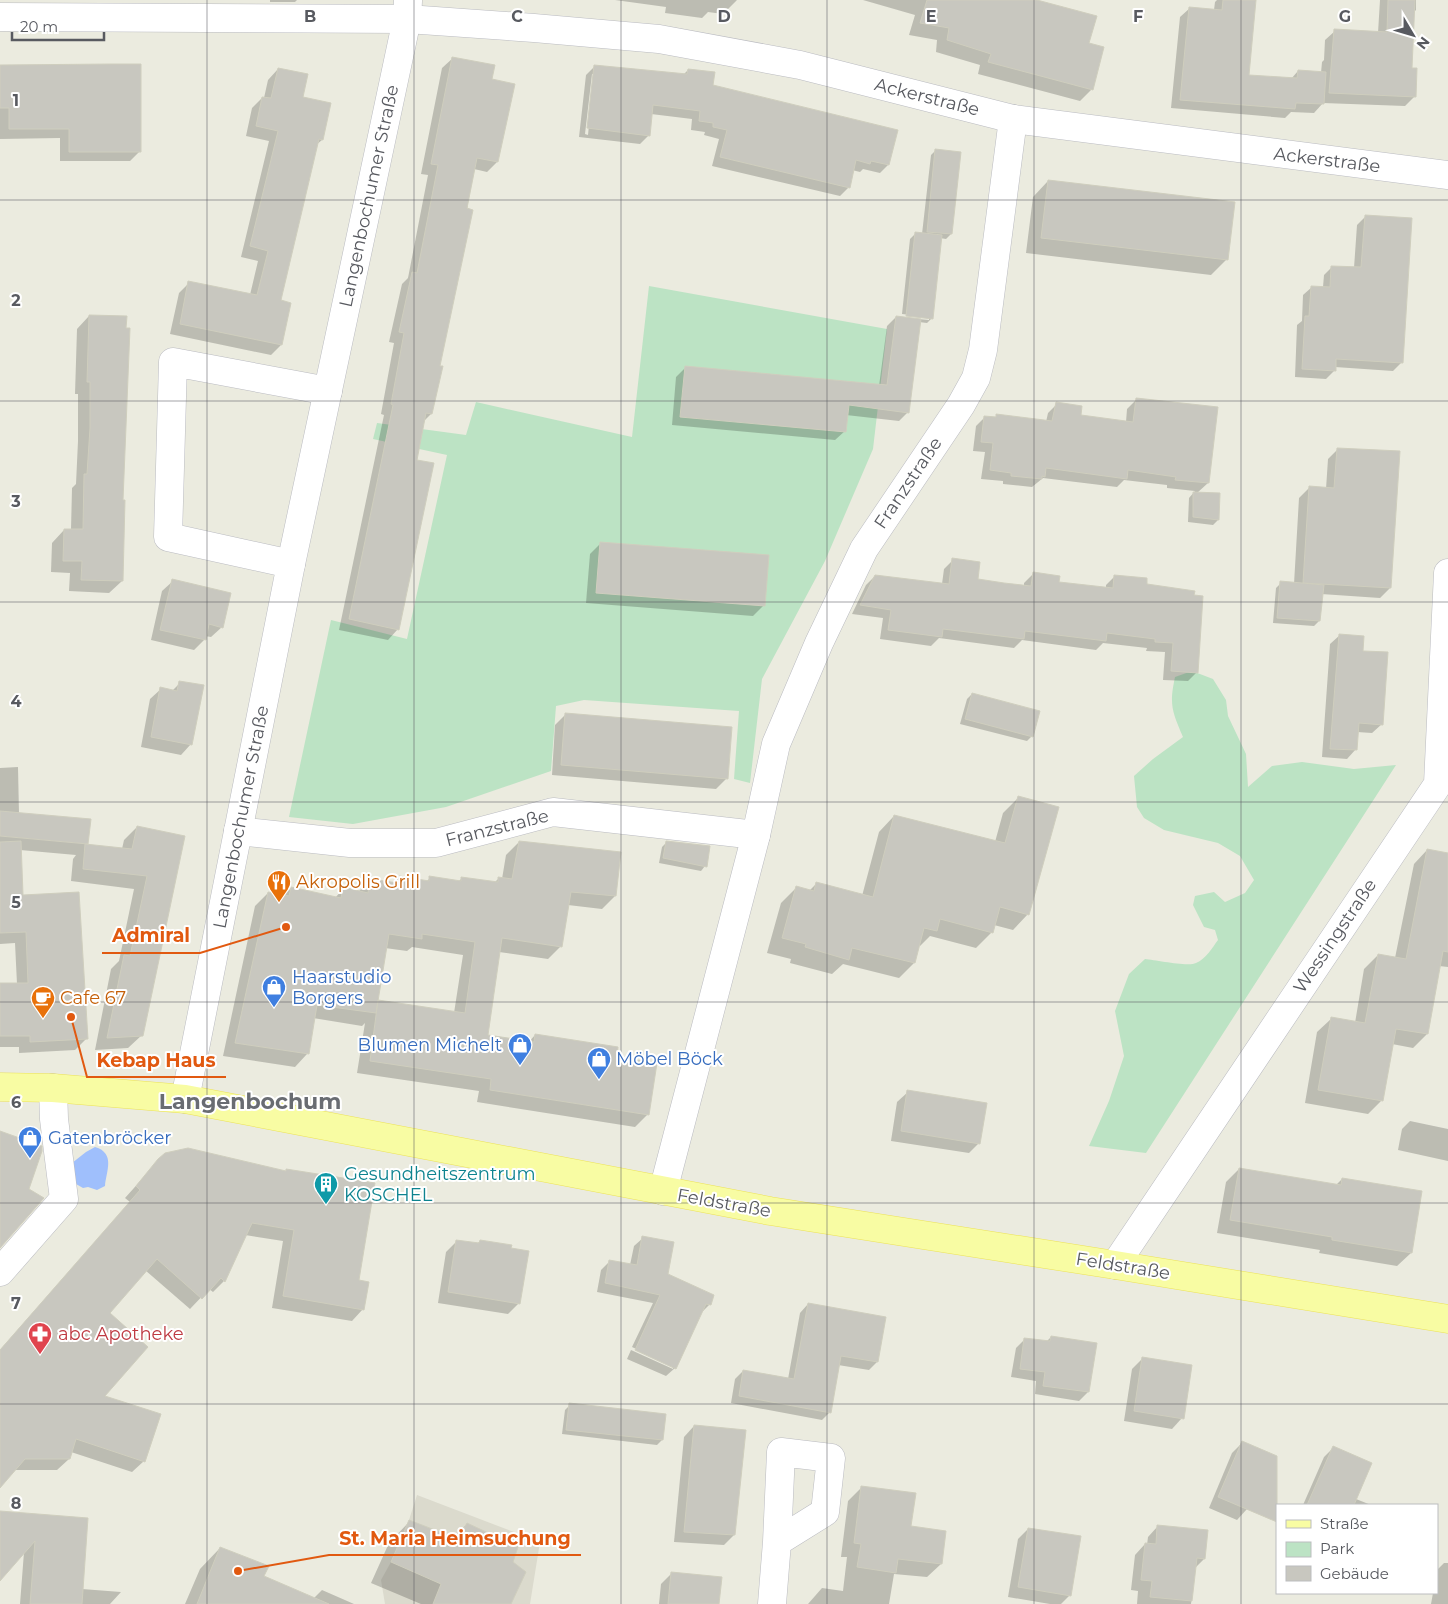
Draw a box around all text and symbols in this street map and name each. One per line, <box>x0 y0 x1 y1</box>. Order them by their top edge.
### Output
text: B <box>304 7 316 26</box>
text: C <box>511 7 523 26</box>
text: D <box>717 7 731 26</box>
text: E <box>926 7 936 26</box>
text: F <box>1133 7 1143 26</box>
text: G <box>1339 7 1351 26</box>
scale bar <box>12 10 105 42</box>
north arrow <box>1388 10 1438 60</box>
text: 20 m <box>20 17 58 36</box>
text: N <box>1413 33 1434 53</box>
street label: Ackerstraße <box>872 73 982 121</box>
street label: Langenbochumer Straße <box>335 83 403 309</box>
text: 1 <box>13 91 19 110</box>
street label: Ackerstraße <box>1272 143 1382 177</box>
text: 2 <box>11 291 21 310</box>
street label: Franzstraße <box>869 433 947 533</box>
text: 3 <box>10 492 21 511</box>
text: 4 <box>10 692 22 711</box>
street label: Langenbochumer Straße <box>209 703 273 930</box>
street label: Franzstraße <box>443 805 551 851</box>
restaurant icon: Akropolis Grill <box>266 869 292 903</box>
place label: Akropolis Grill <box>296 871 420 893</box>
street label: Wessingstraße <box>1289 875 1381 997</box>
text: 5 <box>11 893 21 912</box>
callout: Admiral <box>102 919 200 953</box>
text: Admiral <box>111 924 190 947</box>
place label: Haarstudio Borgers <box>292 966 392 1009</box>
shop icon: Haarstudio Borgers <box>261 974 287 1008</box>
cafe icon: Cafe 67 <box>30 985 56 1019</box>
place label: Cafe 67 <box>60 987 126 1009</box>
shop icon: Blumen Michelt <box>507 1032 533 1066</box>
place label: Blumen Michelt <box>358 1034 502 1056</box>
callout: Kebap Haus <box>87 1043 226 1077</box>
shop icon: Möbel Böck <box>586 1046 612 1080</box>
place label: Möbel Böck <box>616 1048 723 1070</box>
text: Kebap Haus <box>97 1049 216 1072</box>
district label: Langenbochum <box>159 1088 341 1115</box>
text: 6 <box>11 1093 21 1112</box>
shop icon: Gatenbröcker <box>17 1125 43 1159</box>
place label: Gatenbröcker <box>48 1127 172 1149</box>
place label: Gesundheitszentrum KOSCHEL <box>344 1163 536 1206</box>
building icon: Gesundheitszentrum KOSCHEL <box>313 1171 339 1205</box>
street label: Feldstraße <box>675 1184 773 1222</box>
street label: Feldstraße <box>1074 1248 1172 1284</box>
text: 7 <box>11 1294 21 1313</box>
pharmacy icon: abc Apotheke <box>27 1321 53 1355</box>
place label: abc Apotheke <box>58 1323 184 1345</box>
text: 8 <box>11 1494 21 1513</box>
legend <box>1276 1504 1438 1594</box>
text: Straße <box>1320 1514 1369 1533</box>
callout: St. Maria Heimsuchung <box>329 1521 581 1555</box>
text: St. Maria Heimsuchung <box>339 1527 571 1550</box>
text: Park <box>1320 1539 1354 1558</box>
text: Gebäude <box>1320 1564 1389 1583</box>

